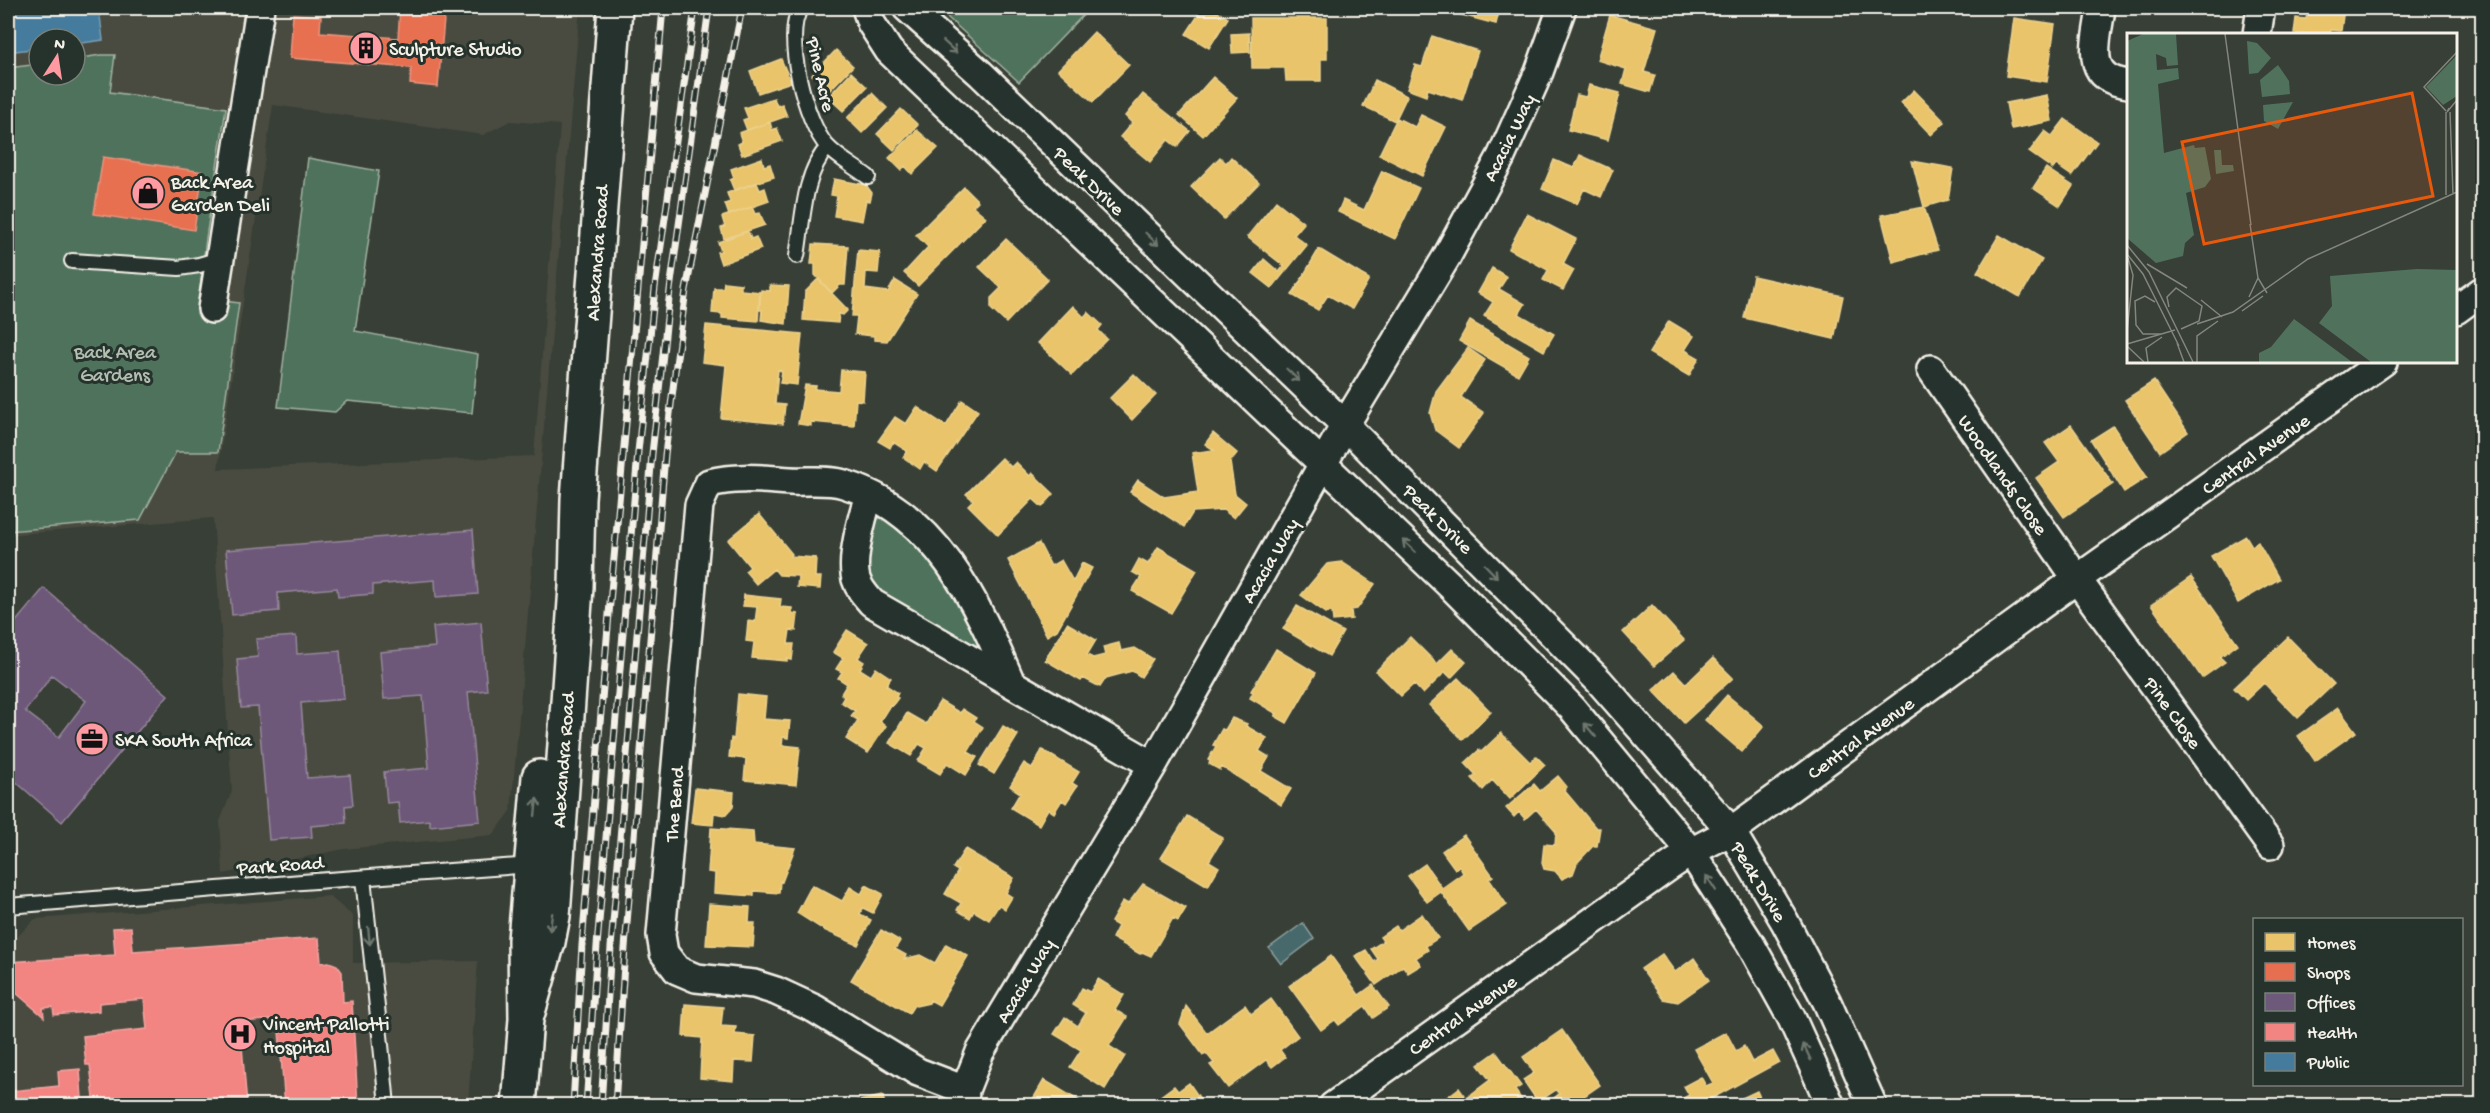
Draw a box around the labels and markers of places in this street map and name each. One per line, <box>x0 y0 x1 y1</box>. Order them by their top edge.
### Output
building icon: Sculpture Studio <box>348 30 384 66</box>
place label: Sculpture Studio <box>389 40 522 63</box>
place label: Back Area Garden Deli <box>170 173 270 219</box>
shop icon: Back Area Garden Deli <box>130 175 166 211</box>
office icon: SKA South Africa <box>74 721 110 757</box>
place label: SKA South Africa <box>115 731 253 754</box>
place label: Vincent Pallotti Hospital <box>262 1015 389 1061</box>
hospital icon: Vincent Pallotti Hospital <box>222 1016 258 1052</box>

